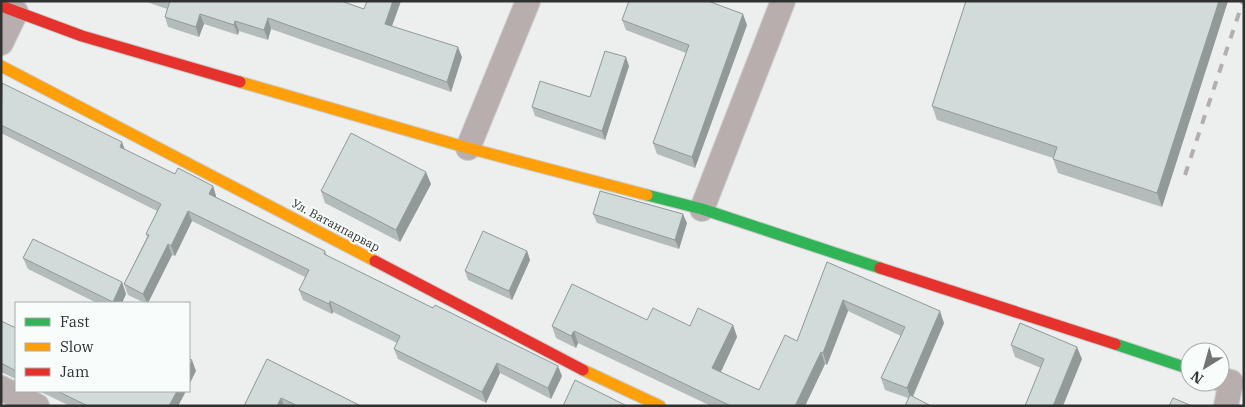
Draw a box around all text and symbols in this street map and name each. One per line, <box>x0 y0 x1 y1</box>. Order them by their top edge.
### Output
street label: Ул. Ватанпарвар <box>289 195 383 255</box>
legend <box>15 302 190 392</box>
text: Fast <box>60 312 90 331</box>
text: Slow <box>60 337 94 356</box>
north arrow <box>1180 342 1230 392</box>
text: Jam <box>60 362 89 381</box>
text: N <box>1187 367 1207 388</box>

